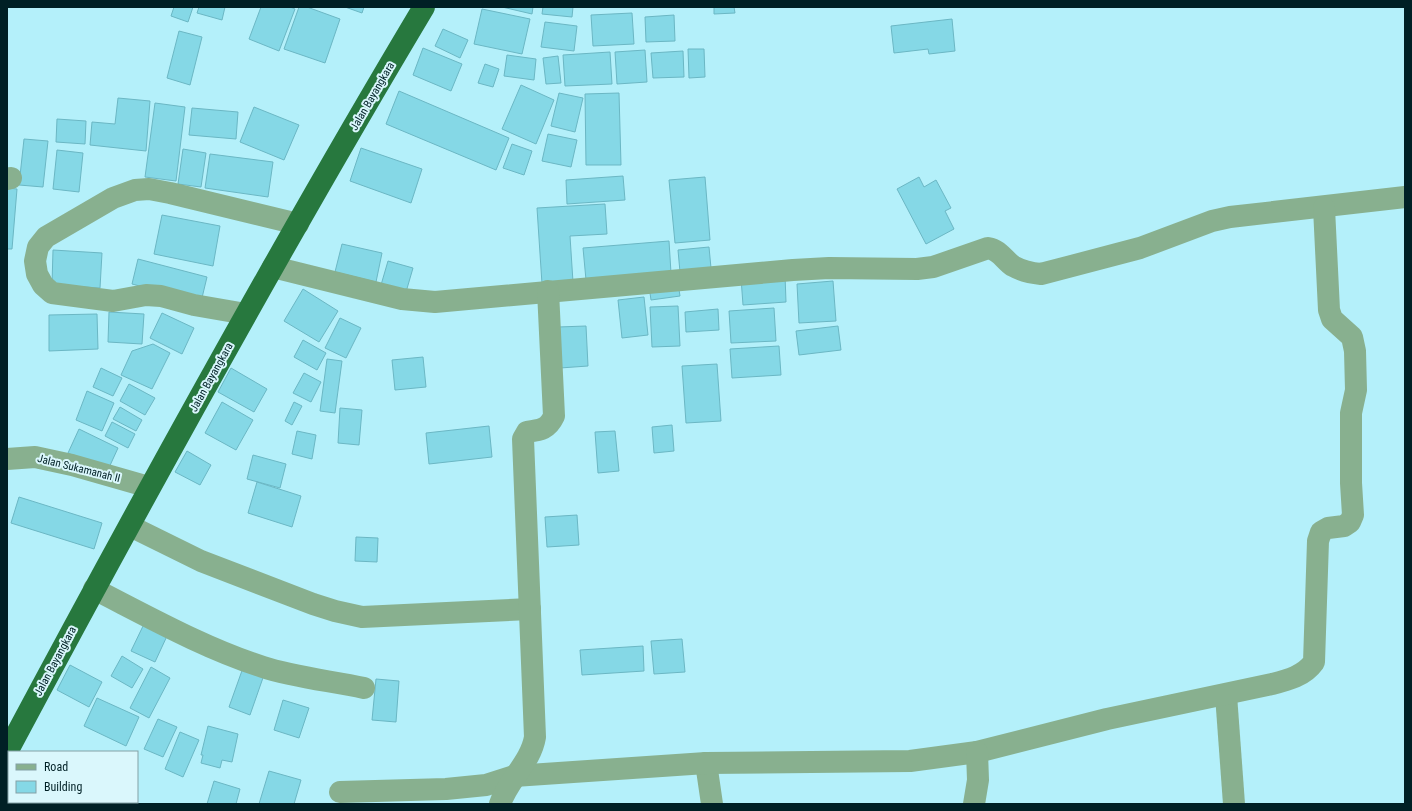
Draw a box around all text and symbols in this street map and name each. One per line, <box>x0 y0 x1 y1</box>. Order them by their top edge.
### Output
street label: Jalan Bayangkara <box>348 60 397 133</box>
street label: Jalan Bayangkara <box>187 341 236 414</box>
street label: Jalan Sukamanah II <box>36 452 122 485</box>
street label: Jalan Bayangkara <box>32 624 79 698</box>
legend <box>8 751 138 803</box>
text: Road <box>44 760 68 774</box>
text: Building <box>44 780 82 794</box>

